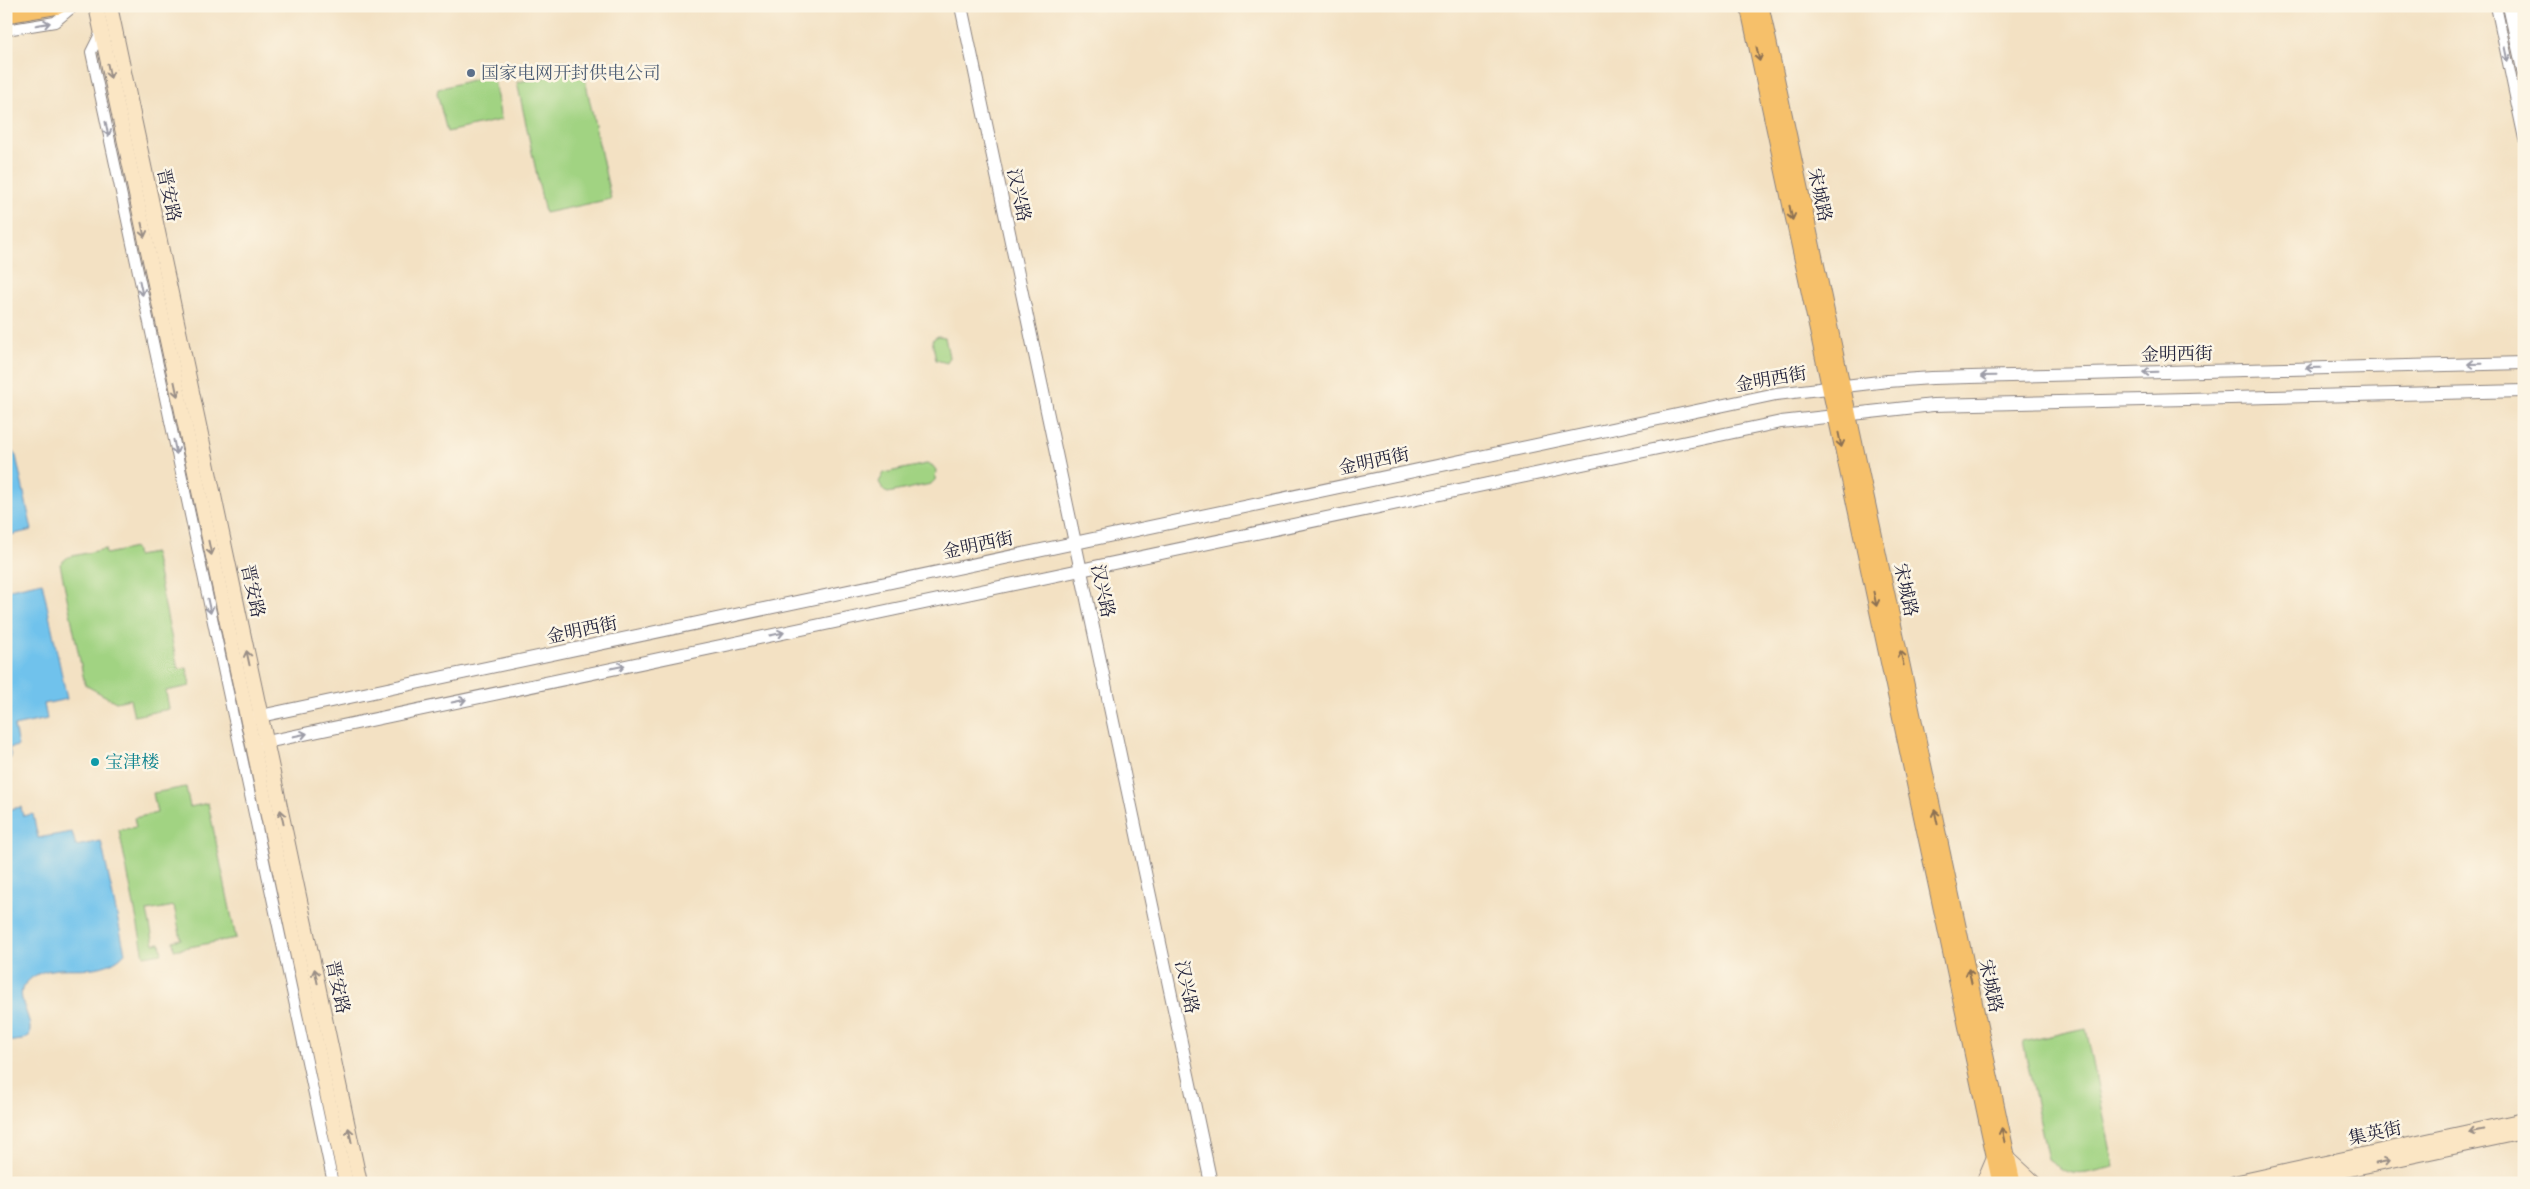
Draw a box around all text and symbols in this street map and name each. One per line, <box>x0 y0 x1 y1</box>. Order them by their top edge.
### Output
one-way arrow <box>34 19 50 29</box>
one-way arrow <box>1754 46 1763 62</box>
one-way arrow <box>2502 46 2511 62</box>
place label: 国家电网开封供电公司 <box>481 62 661 88</box>
one-way arrow <box>105 63 115 79</box>
marker: 国家电网开封供电公司 <box>465 67 477 79</box>
one-way arrow <box>103 121 112 137</box>
street label: 晋安路 <box>149 166 185 225</box>
street label: 汉兴路 <box>999 166 1035 225</box>
street label: 宋城路 <box>1800 166 1836 225</box>
one-way arrow <box>1787 205 1796 221</box>
one-way arrow <box>139 222 148 238</box>
one-way arrow <box>137 280 146 296</box>
street label: 金明西街 <box>2141 342 2213 370</box>
one-way arrow <box>2467 359 2484 369</box>
street label: 金明西街 <box>1734 362 1809 400</box>
one-way arrow <box>2305 363 2321 373</box>
one-way arrow <box>2142 367 2158 377</box>
one-way arrow <box>1980 371 1996 381</box>
one-way arrow <box>172 381 181 397</box>
one-way arrow <box>1836 432 1845 448</box>
one-way arrow <box>171 438 180 454</box>
street label: 金明西街 <box>1336 443 1412 483</box>
street label: 金明西街 <box>940 527 1016 567</box>
one-way arrow <box>206 540 215 556</box>
street label: 宋城路 <box>1886 561 1922 620</box>
street label: 晋安路 <box>233 562 269 621</box>
street label: 汉兴路 <box>1083 562 1119 621</box>
one-way arrow <box>1871 591 1880 607</box>
one-way arrow <box>205 597 214 613</box>
street label: 金明西街 <box>544 612 620 652</box>
one-way arrow <box>768 628 784 638</box>
one-way arrow <box>243 651 252 667</box>
one-way arrow <box>1896 651 1906 667</box>
one-way arrow <box>609 662 625 671</box>
one-way arrow <box>450 696 466 705</box>
one-way arrow <box>291 729 307 739</box>
place label: 宝津楼 <box>105 751 159 777</box>
marker: 宝津楼 <box>89 756 101 768</box>
one-way arrow <box>277 810 286 826</box>
one-way arrow <box>1931 810 1940 826</box>
street label: 宋城路 <box>1971 957 2007 1016</box>
street label: 晋安路 <box>318 958 354 1017</box>
street label: 汉兴路 <box>1167 958 1203 1017</box>
one-way arrow <box>1965 968 1974 984</box>
one-way arrow <box>311 969 320 985</box>
street label: 集英街 <box>2346 1117 2405 1153</box>
one-way arrow <box>2469 1126 2485 1136</box>
one-way arrow <box>1998 1127 2008 1143</box>
one-way arrow <box>345 1128 354 1144</box>
one-way arrow <box>2375 1156 2391 1166</box>

